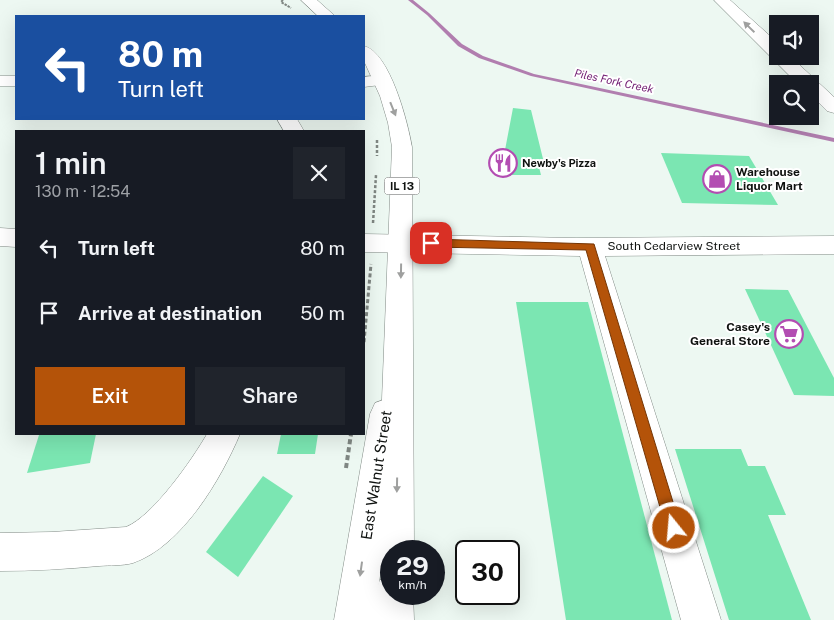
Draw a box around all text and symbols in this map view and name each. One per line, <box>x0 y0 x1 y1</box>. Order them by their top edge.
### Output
map controls <box>769 15 819 125</box>
button: sound <box>769 15 819 65</box>
one-way arrow <box>744 21 756 33</box>
text: 80 m <box>118 34 203 75</box>
icon: left <box>35 35 100 100</box>
water label: Piles Fork Creek <box>573 67 655 95</box>
button: search <box>769 75 819 125</box>
text: Turn left <box>118 76 204 102</box>
one-way arrow <box>390 102 398 116</box>
text: 1 min <box>35 145 106 181</box>
button: close <box>293 147 345 199</box>
restaurant icon: Newby's Pizza <box>488 148 518 178</box>
place label: Newby's Pizza <box>522 157 596 169</box>
shop icon: Warehouse Liquor Mart <box>702 164 732 194</box>
place label: Warehouse Liquor Mart <box>736 165 803 193</box>
road number: IL 13 <box>384 178 420 195</box>
text: 130 m · 12:54 <box>35 182 130 201</box>
pin <box>410 222 452 264</box>
icon: arrive <box>417 229 445 257</box>
icon: left <box>35 234 63 262</box>
text: Turn left <box>78 237 155 259</box>
text: 80 m <box>300 237 345 259</box>
street label: South Cedarview Street <box>608 239 741 253</box>
one-way arrow <box>397 263 405 279</box>
icon: arrive <box>35 299 63 327</box>
text: Arrive at destination <box>78 302 262 324</box>
text: 50 m <box>300 302 345 324</box>
supermarket icon: Casey's General Store <box>774 319 804 349</box>
place label: Casey's General Store <box>690 320 770 348</box>
button: Exit <box>35 367 185 425</box>
button: Share <box>195 367 345 425</box>
street label: East Walnut Street <box>357 409 395 541</box>
one-way arrow <box>392 477 400 493</box>
position arrow <box>647 501 699 553</box>
speed limit sign: 30 <box>455 540 520 605</box>
text: 29 <box>396 551 429 581</box>
one-way arrow <box>357 561 365 577</box>
text: km/h <box>398 578 427 592</box>

